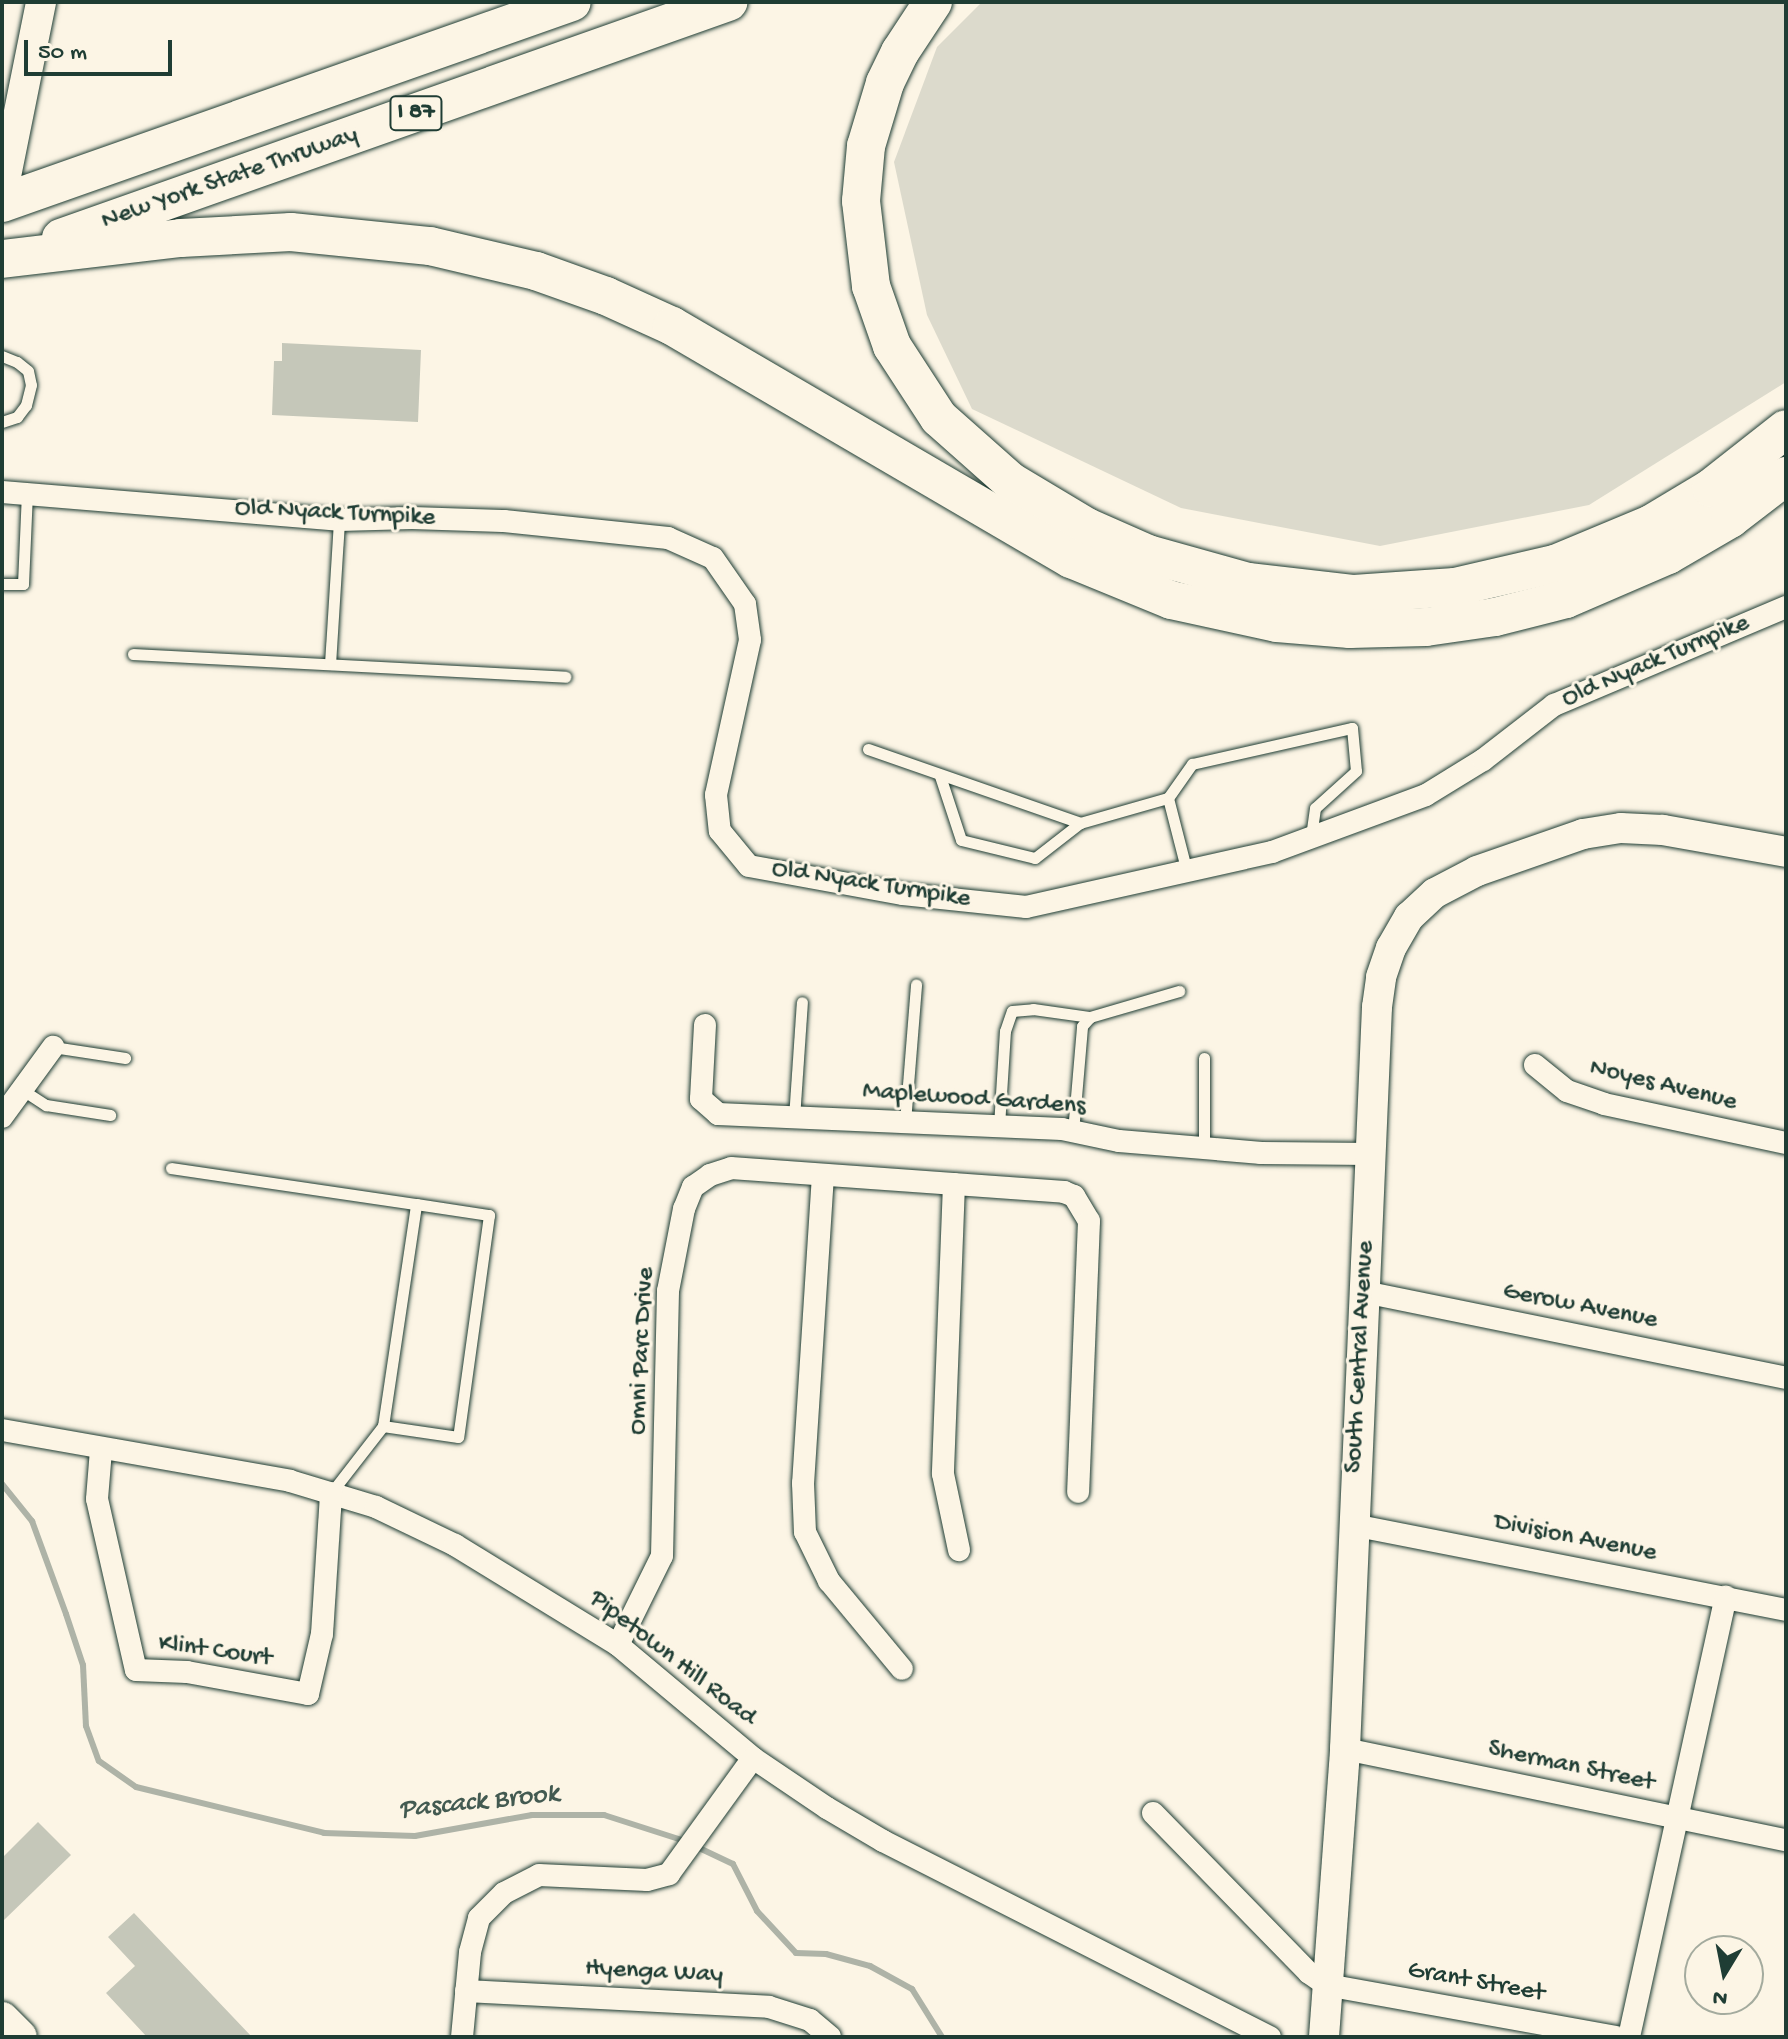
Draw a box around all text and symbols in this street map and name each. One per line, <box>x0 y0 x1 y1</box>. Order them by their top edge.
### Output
scale bar <box>28 24 176 74</box>
text: 50 m <box>38 39 87 68</box>
road number: I 87 <box>388 93 444 133</box>
street label: New York State Thruway <box>98 120 362 238</box>
street label: Old Nyack Turnpike <box>234 493 436 535</box>
street label: Old Nyack Turnpike <box>1558 608 1754 716</box>
street label: Old Nyack Turnpike <box>769 854 973 916</box>
street label: Noyes Avenue <box>1586 1053 1740 1119</box>
street label: Maplewood Gardens <box>861 1077 1087 1123</box>
street label: South Central Avenue <box>1339 1240 1383 1474</box>
street label: Omni Parc Drive <box>623 1266 663 1436</box>
street label: Gerow Avenue <box>1500 1277 1660 1337</box>
street label: Division Avenue <box>1491 1508 1659 1570</box>
street label: Pipetown Hill Road <box>582 1584 762 1734</box>
street label: Klint Court <box>156 1629 274 1675</box>
street label: Sherman Street <box>1485 1734 1657 1800</box>
water label: Pascack Brook <box>397 1778 561 1828</box>
north arrow <box>1684 1935 1764 2015</box>
street label: Hyenga Way <box>584 1954 724 1992</box>
street label: Grant Street <box>1405 1956 1547 2010</box>
text: N <box>1711 1983 1730 2011</box>

